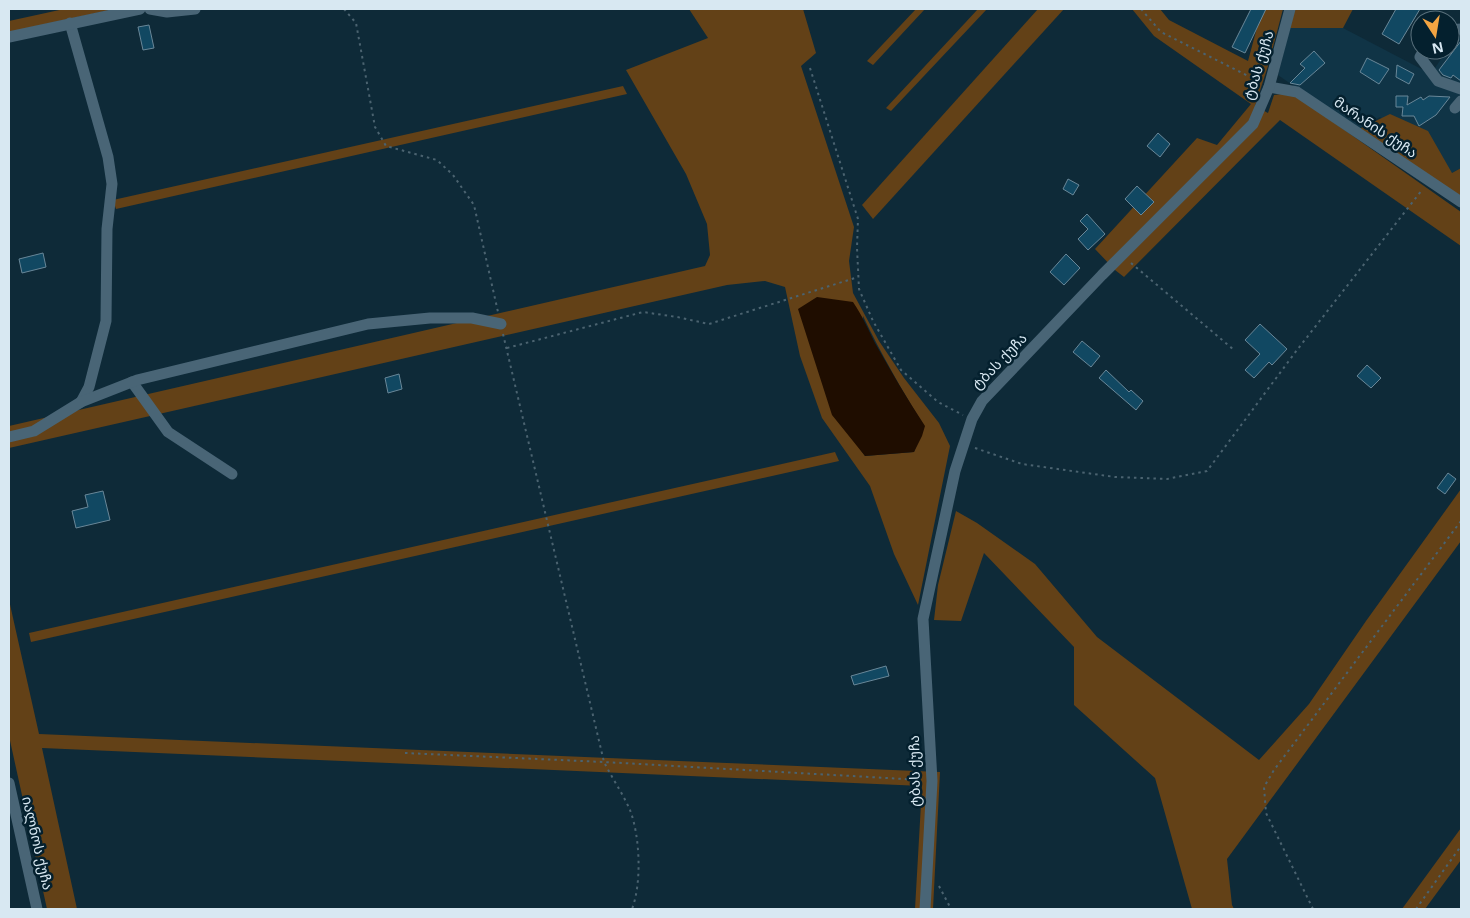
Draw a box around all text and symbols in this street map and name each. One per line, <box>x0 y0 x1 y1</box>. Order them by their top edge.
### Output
north arrow <box>1410 10 1460 60</box>
street label: ტბას ქუჩა <box>1238 28 1278 102</box>
text: N <box>1430 38 1445 59</box>
street label: მარანის ქუჩა <box>1331 92 1421 162</box>
street label: ტბას ქუჩა <box>967 329 1031 393</box>
street label: ტბას ქუჩა <box>904 735 924 807</box>
street label: იალნოს ქუჩა <box>18 794 58 892</box>

